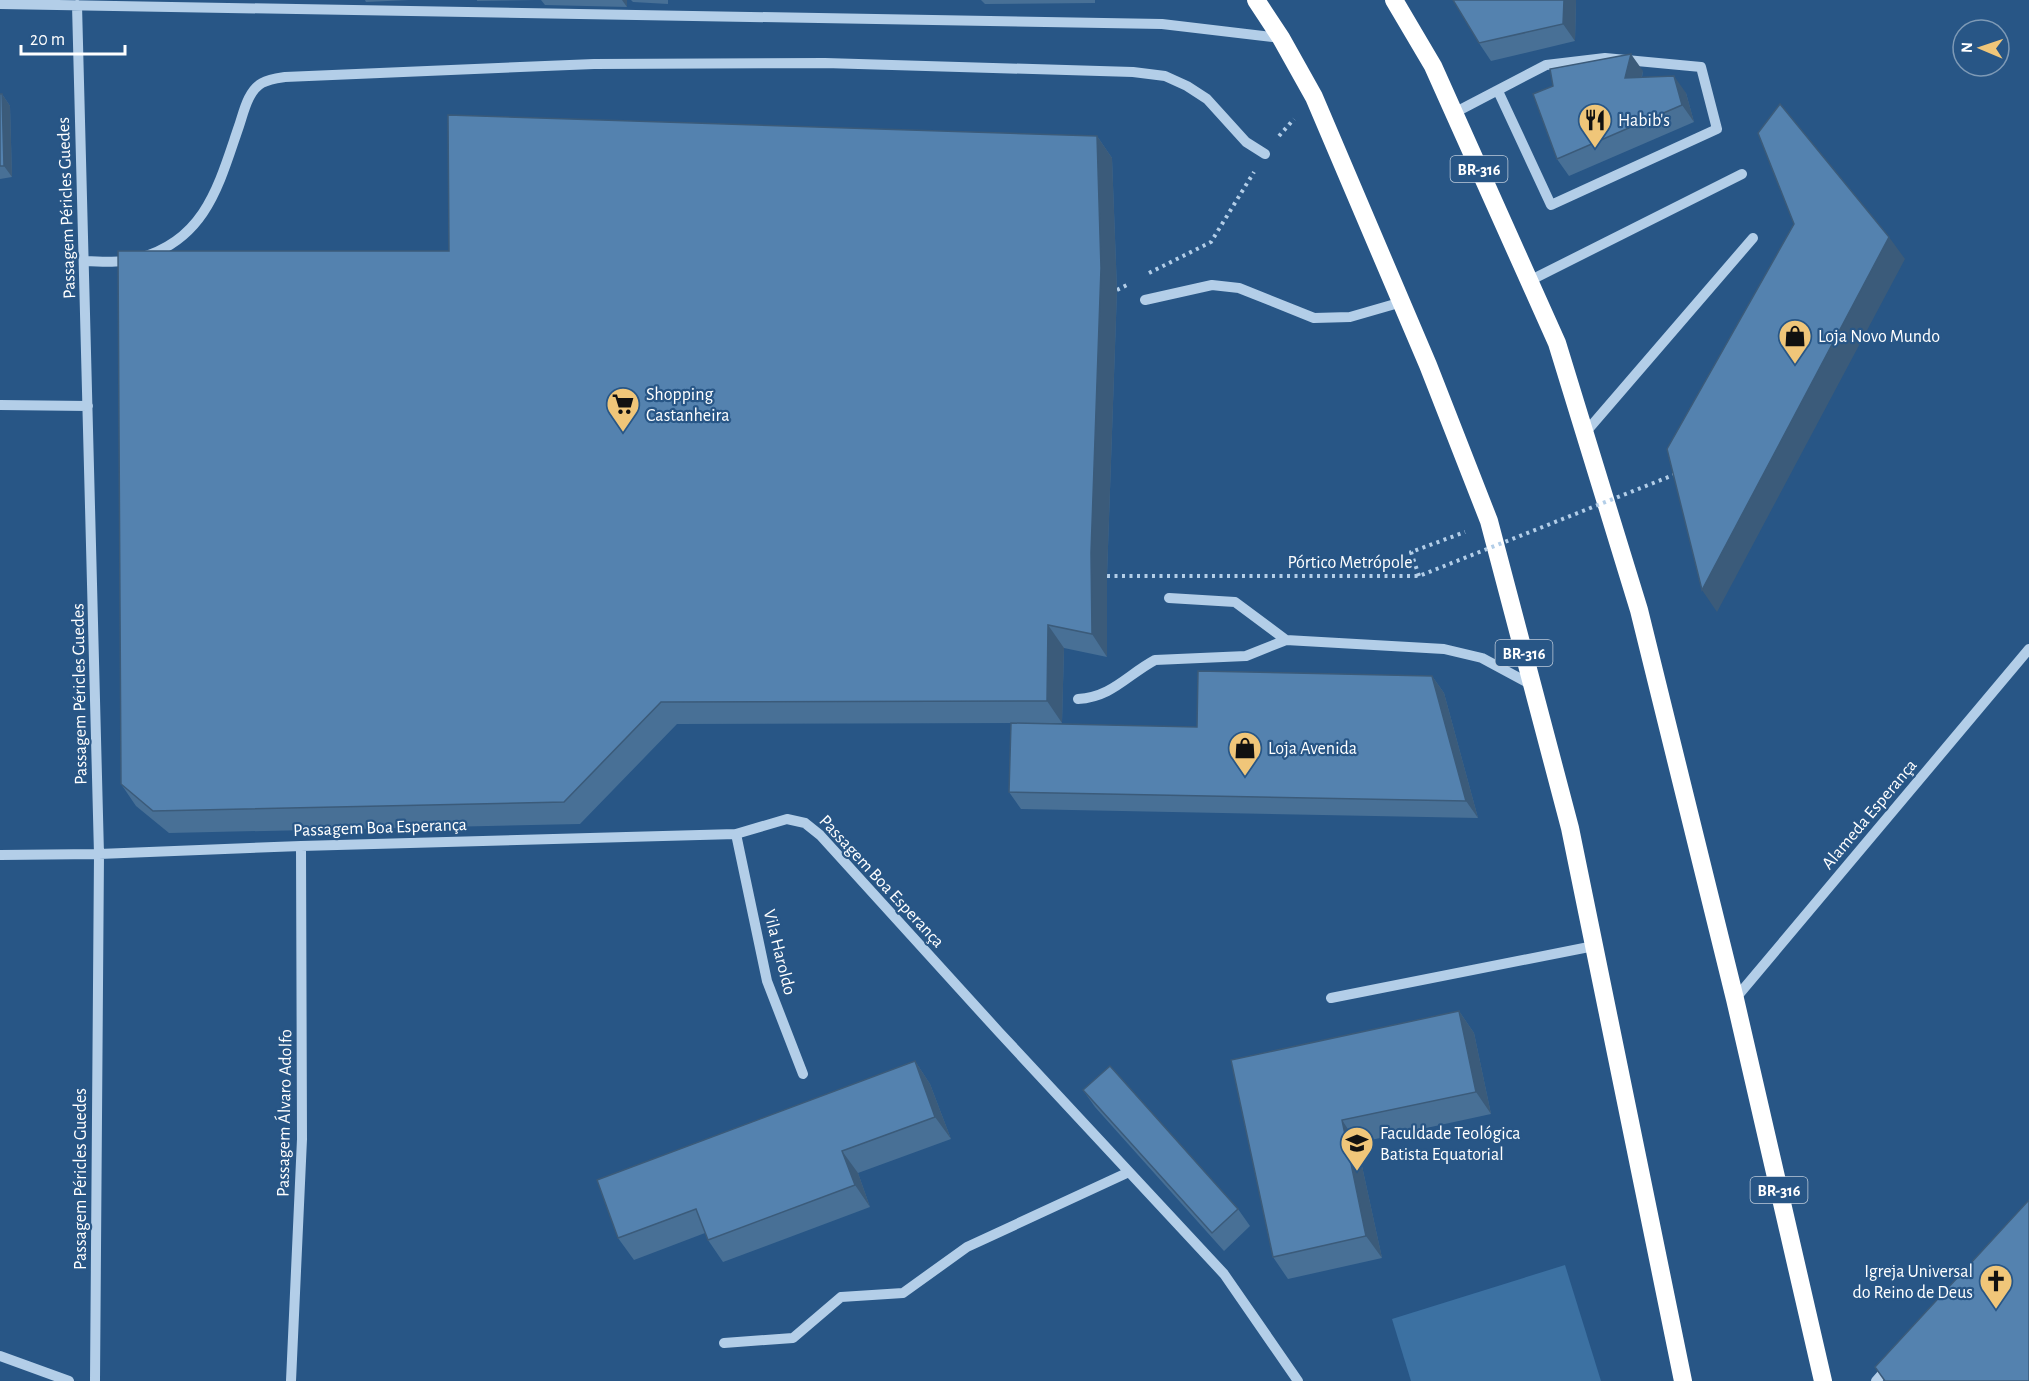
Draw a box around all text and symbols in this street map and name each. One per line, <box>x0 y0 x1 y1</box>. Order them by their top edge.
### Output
scale bar <box>21 18 124 56</box>
north arrow <box>1951 18 2011 78</box>
text: 20 m <box>30 31 65 49</box>
text: N <box>1959 42 1975 53</box>
restaurant icon: Habib's <box>1577 102 1613 149</box>
place label: Habib's <box>1618 112 1670 130</box>
street label: Passagem Péricles Guedes <box>55 117 79 299</box>
road number: BR-316 <box>1450 156 1508 182</box>
shop icon: Loja Novo Mundo <box>1777 318 1813 365</box>
place label: Loja Novo Mundo <box>1818 328 1940 346</box>
supermarket icon: Shopping Castanheira <box>605 386 641 433</box>
place label: Shopping Castanheira <box>646 386 729 425</box>
street label: Pórtico Metrópole <box>1287 554 1413 572</box>
street label: Passagem Péricles Guedes <box>69 603 91 785</box>
road number: BR-316 <box>1496 640 1552 666</box>
shop icon: Loja Avenida <box>1227 730 1263 777</box>
place label: Loja Avenida <box>1268 740 1357 758</box>
street label: Alameda Esperança <box>1819 756 1921 873</box>
street label: Passagem Boa Esperança <box>815 812 947 951</box>
street label: Passagem Boa Esperança <box>293 816 467 840</box>
street label: Vila Haroldo <box>760 908 798 997</box>
street label: Passagem Álvaro Adolfo <box>272 1029 295 1197</box>
street label: Passagem Péricles Guedes <box>72 1088 90 1270</box>
school or university icon: Faculdade Teológica Batista Equatorial <box>1339 1125 1375 1172</box>
place label: Faculdade Teológica Batista Equatorial <box>1380 1125 1521 1164</box>
road number: BR-316 <box>1750 1177 1808 1203</box>
place label: Igreja Universal do Reino de Deus <box>1852 1263 1973 1302</box>
church icon: Igreja Universal do Reino de Deus <box>1978 1263 2014 1310</box>

